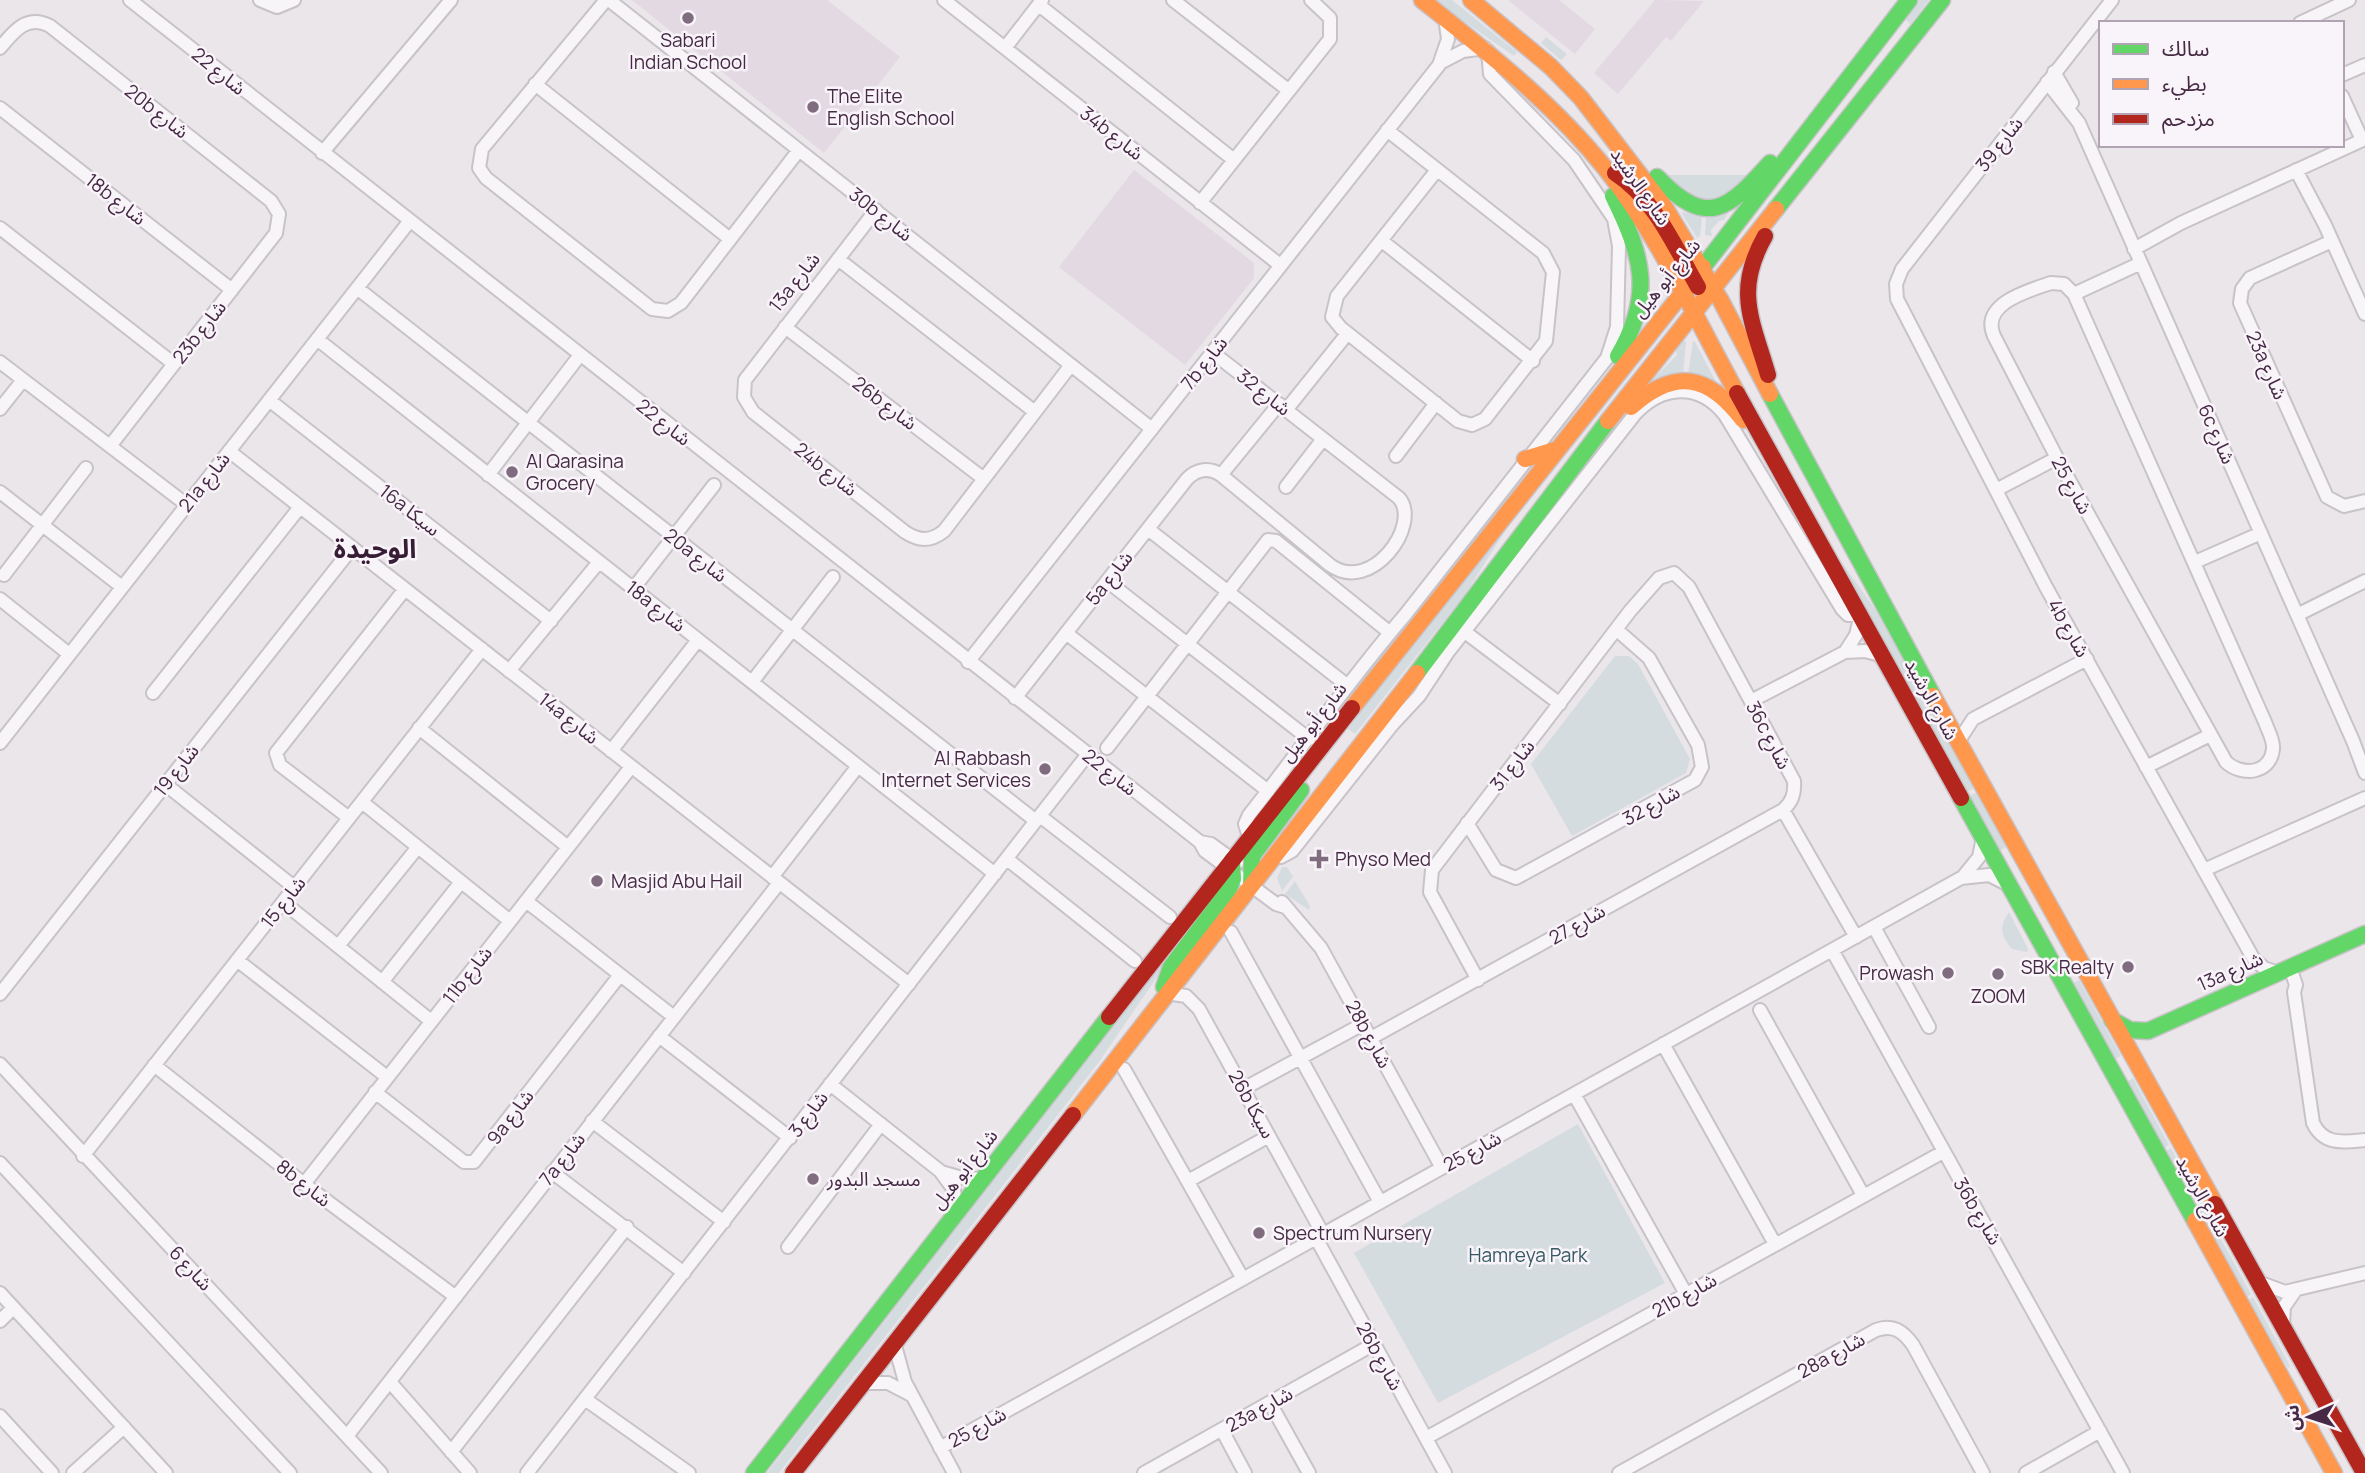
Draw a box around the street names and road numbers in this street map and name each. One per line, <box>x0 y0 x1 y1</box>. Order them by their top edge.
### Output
street label: شارع 22 <box>186 41 251 102</box>
street label: 20b شارع <box>119 78 194 145</box>
street label: 34b شارع <box>1074 100 1149 167</box>
street label: شارع 39 <box>1969 111 2029 177</box>
street label: شارع الرشيد <box>1604 142 1677 231</box>
street label: 18b شارع <box>80 167 152 232</box>
street label: 30b شارع <box>843 181 918 248</box>
street label: شارع أبو هيل <box>1626 233 1707 324</box>
street label: 13a شارع <box>762 247 826 318</box>
street label: 23b شارع <box>166 295 233 370</box>
street label: 23a شارع <box>2239 326 2294 404</box>
street label: 7b شارع <box>1175 331 1234 396</box>
street label: شارع 32 <box>1231 363 1297 422</box>
street label: 26b شارع <box>847 370 923 437</box>
street label: شارع 22 <box>631 393 697 452</box>
street label: 6c شارع <box>2191 400 2242 469</box>
street label: 24b شارع <box>788 436 863 503</box>
street label: 21a شارع <box>172 447 236 518</box>
street label: شارع 25 <box>2045 451 2099 519</box>
street label: 16a سيكا <box>374 478 446 542</box>
street label: 20a شارع <box>658 522 733 589</box>
street label: 5a شارع <box>1080 545 1139 611</box>
street label: 18a شارع <box>620 574 692 639</box>
street label: 4b شارع <box>2041 594 2096 662</box>
street label: شارع الرشيد <box>1898 654 1965 745</box>
street label: شارع أبو هيل <box>1273 677 1353 768</box>
street label: 14a شارع <box>533 686 605 751</box>
street label: 36c شارع <box>1739 696 1798 774</box>
street label: شارع 31 <box>1484 734 1541 797</box>
street label: شارع 19 <box>147 738 206 802</box>
street label: شارع 22 <box>1077 743 1143 802</box>
street label: شارع 32 <box>1618 779 1685 832</box>
street label: شارع 15 <box>255 871 312 934</box>
street label: شارع 27 <box>1544 897 1611 951</box>
street label: 11b شارع <box>436 941 499 1010</box>
street label: 13a شارع <box>2193 945 2267 998</box>
street label: 28b شارع <box>1339 995 1398 1073</box>
street label: 26b سيكا <box>1222 1065 1282 1143</box>
street label: 9a شارع <box>481 1084 540 1151</box>
street label: شارع 3 <box>782 1086 835 1143</box>
street label: شارع أبو هيل <box>924 1124 1004 1215</box>
street label: شارع 25 <box>1438 1124 1506 1178</box>
street label: 7a شارع <box>533 1127 592 1192</box>
street label: شارع الرشيد <box>2169 1151 2236 1242</box>
street label: 8b شارع <box>271 1153 337 1213</box>
street label: 36b شارع <box>1947 1172 2008 1250</box>
street label: شارع 6 <box>163 1240 218 1297</box>
street label: 21b شارع <box>1647 1267 1722 1324</box>
street label: 26b شارع <box>1350 1317 1409 1395</box>
street label: 28a شارع <box>1793 1326 1870 1385</box>
street label: 23a شارع <box>1221 1380 1298 1439</box>
street label: شارع 25 <box>943 1400 1011 1454</box>

